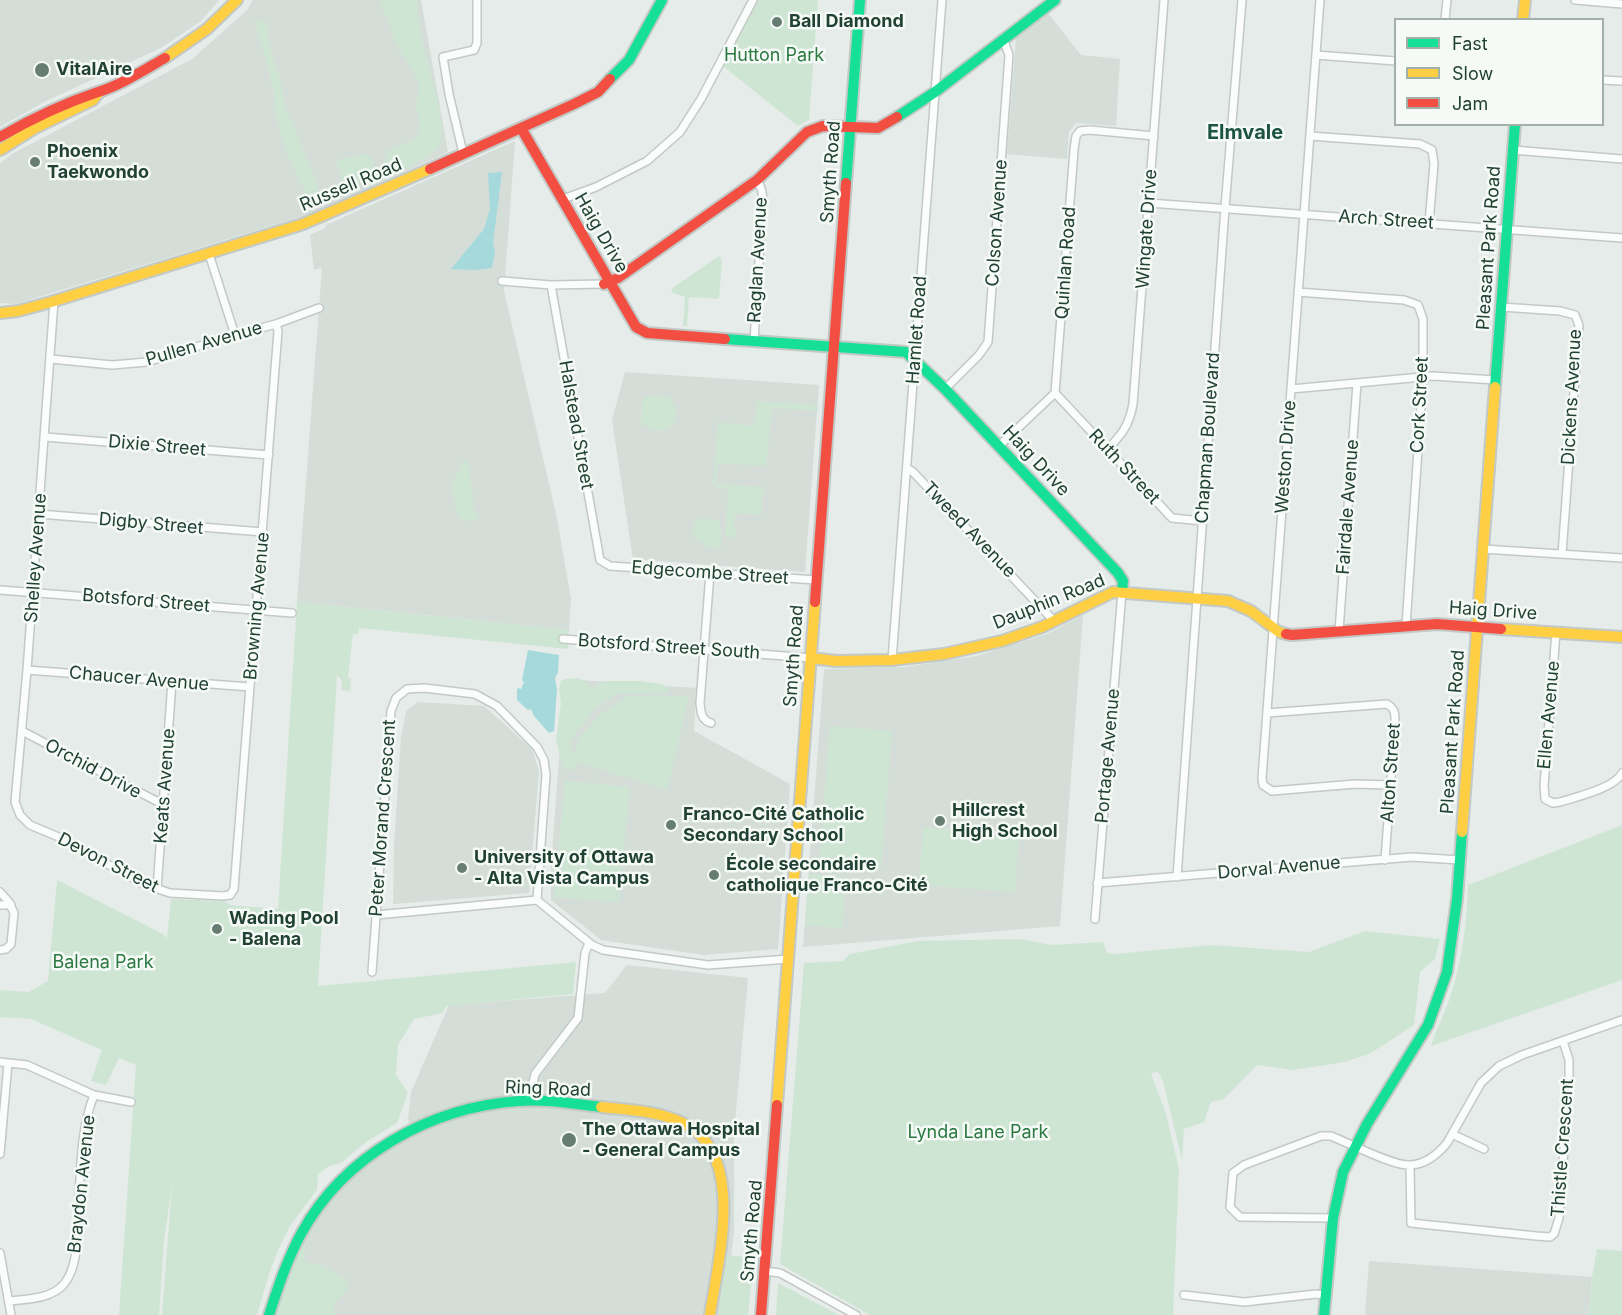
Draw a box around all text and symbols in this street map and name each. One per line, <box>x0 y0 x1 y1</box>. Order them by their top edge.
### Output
place label: Ball Diamond <box>789 11 904 33</box>
marker: Ball Diamond <box>770 15 784 29</box>
legend <box>1394 18 1604 126</box>
text: Fast <box>1452 33 1488 54</box>
park label: Hutton Park <box>724 45 824 67</box>
place label: VitalAire <box>56 59 132 81</box>
marker: VitalAire <box>33 61 51 79</box>
text: Slow <box>1452 63 1493 84</box>
text: Jam <box>1452 93 1488 114</box>
street label: Smyth Road <box>817 120 845 224</box>
district label: Elmvale <box>1207 121 1283 145</box>
place label: Phoenix Taekwondo <box>47 141 149 184</box>
street label: Russell Road <box>297 154 405 216</box>
marker: Phoenix Taekwondo <box>28 155 42 169</box>
street label: Colson Avenue <box>982 159 1012 287</box>
street label: Pleasant Park Road <box>1472 165 1506 331</box>
street label: Wingate Drive <box>1132 168 1162 290</box>
street label: Haig Drive <box>569 189 633 277</box>
street label: Raglan Avenue <box>744 197 772 323</box>
street label: Quinlan Road <box>1051 206 1081 320</box>
street label: Arch Street <box>1338 206 1434 234</box>
street label: Hamlet Road <box>902 275 932 385</box>
street label: Pullen Avenue <box>143 317 265 371</box>
street label: Dickens Avenue <box>1558 329 1586 465</box>
street label: Chapman Boulevard <box>1191 352 1225 524</box>
street label: Cork Street <box>1407 356 1433 454</box>
street label: Halstead Street <box>554 359 598 491</box>
street label: Weston Drive <box>1271 400 1301 514</box>
street label: Haig Drive <box>998 421 1074 501</box>
street label: Ruth Street <box>1084 425 1164 509</box>
street label: Dixie Street <box>107 431 207 461</box>
street label: Fairdale Avenue <box>1333 439 1363 575</box>
street label: Tweed Avenue <box>918 477 1020 583</box>
street label: Shelley Avenue <box>21 492 51 624</box>
street label: Digby Street <box>98 509 204 539</box>
street label: Browning Avenue <box>240 531 274 681</box>
street label: Edgecombe Street <box>631 557 789 589</box>
street label: Dauphin Road <box>990 570 1108 634</box>
street label: Botsford Street <box>81 585 211 617</box>
street label: Haig Drive <box>1448 597 1538 625</box>
street label: Smyth Road <box>780 604 808 708</box>
street label: Botsford Street South <box>577 630 761 664</box>
street label: Pleasant Park Road <box>1436 649 1470 815</box>
street label: Ellen Avenue <box>1533 660 1565 770</box>
street label: Chaucer Avenue <box>68 662 210 696</box>
street label: Portage Avenue <box>1091 688 1125 824</box>
street label: Peter Morand Crescent <box>365 719 401 917</box>
street label: Alton Street <box>1377 722 1405 824</box>
street label: Keats Avenue <box>150 728 180 844</box>
street label: Orchid Drive <box>41 735 145 803</box>
place label: Hillcrest High School <box>952 800 1058 842</box>
place label: Franco-Cité Catholic Secondary School <box>683 804 865 846</box>
marker: Hillcrest High School <box>933 814 947 828</box>
marker: Franco-Cité Catholic Secondary School <box>664 818 678 832</box>
street label: Devon Street <box>54 828 162 898</box>
place label: University of Ottawa - Alta Vista Campus <box>474 847 654 890</box>
street label: Dorval Avenue <box>1216 852 1342 884</box>
place label: École secondaire catholique Franco-Cité <box>726 854 928 896</box>
marker: University of Ottawa - Alta Vista Campus <box>455 861 469 875</box>
marker: École secondaire catholique Franco-Cité <box>707 868 721 882</box>
place label: Wading Pool - Balena <box>229 908 339 950</box>
marker: Wading Pool - Balena <box>210 922 224 936</box>
park label: Balena Park <box>52 952 154 974</box>
street label: Ring Road <box>505 1077 591 1101</box>
street label: Thistle Crescent <box>1547 1078 1579 1218</box>
street label: Braydon Avenue <box>64 1114 100 1254</box>
place label: The Ottawa Hospital - General Campus <box>582 1119 760 1162</box>
park label: Lynda Lane Park <box>908 1122 1048 1144</box>
marker: The Ottawa Hospital - General Campus <box>560 1131 578 1149</box>
street label: Smyth Road <box>737 1179 767 1283</box>

